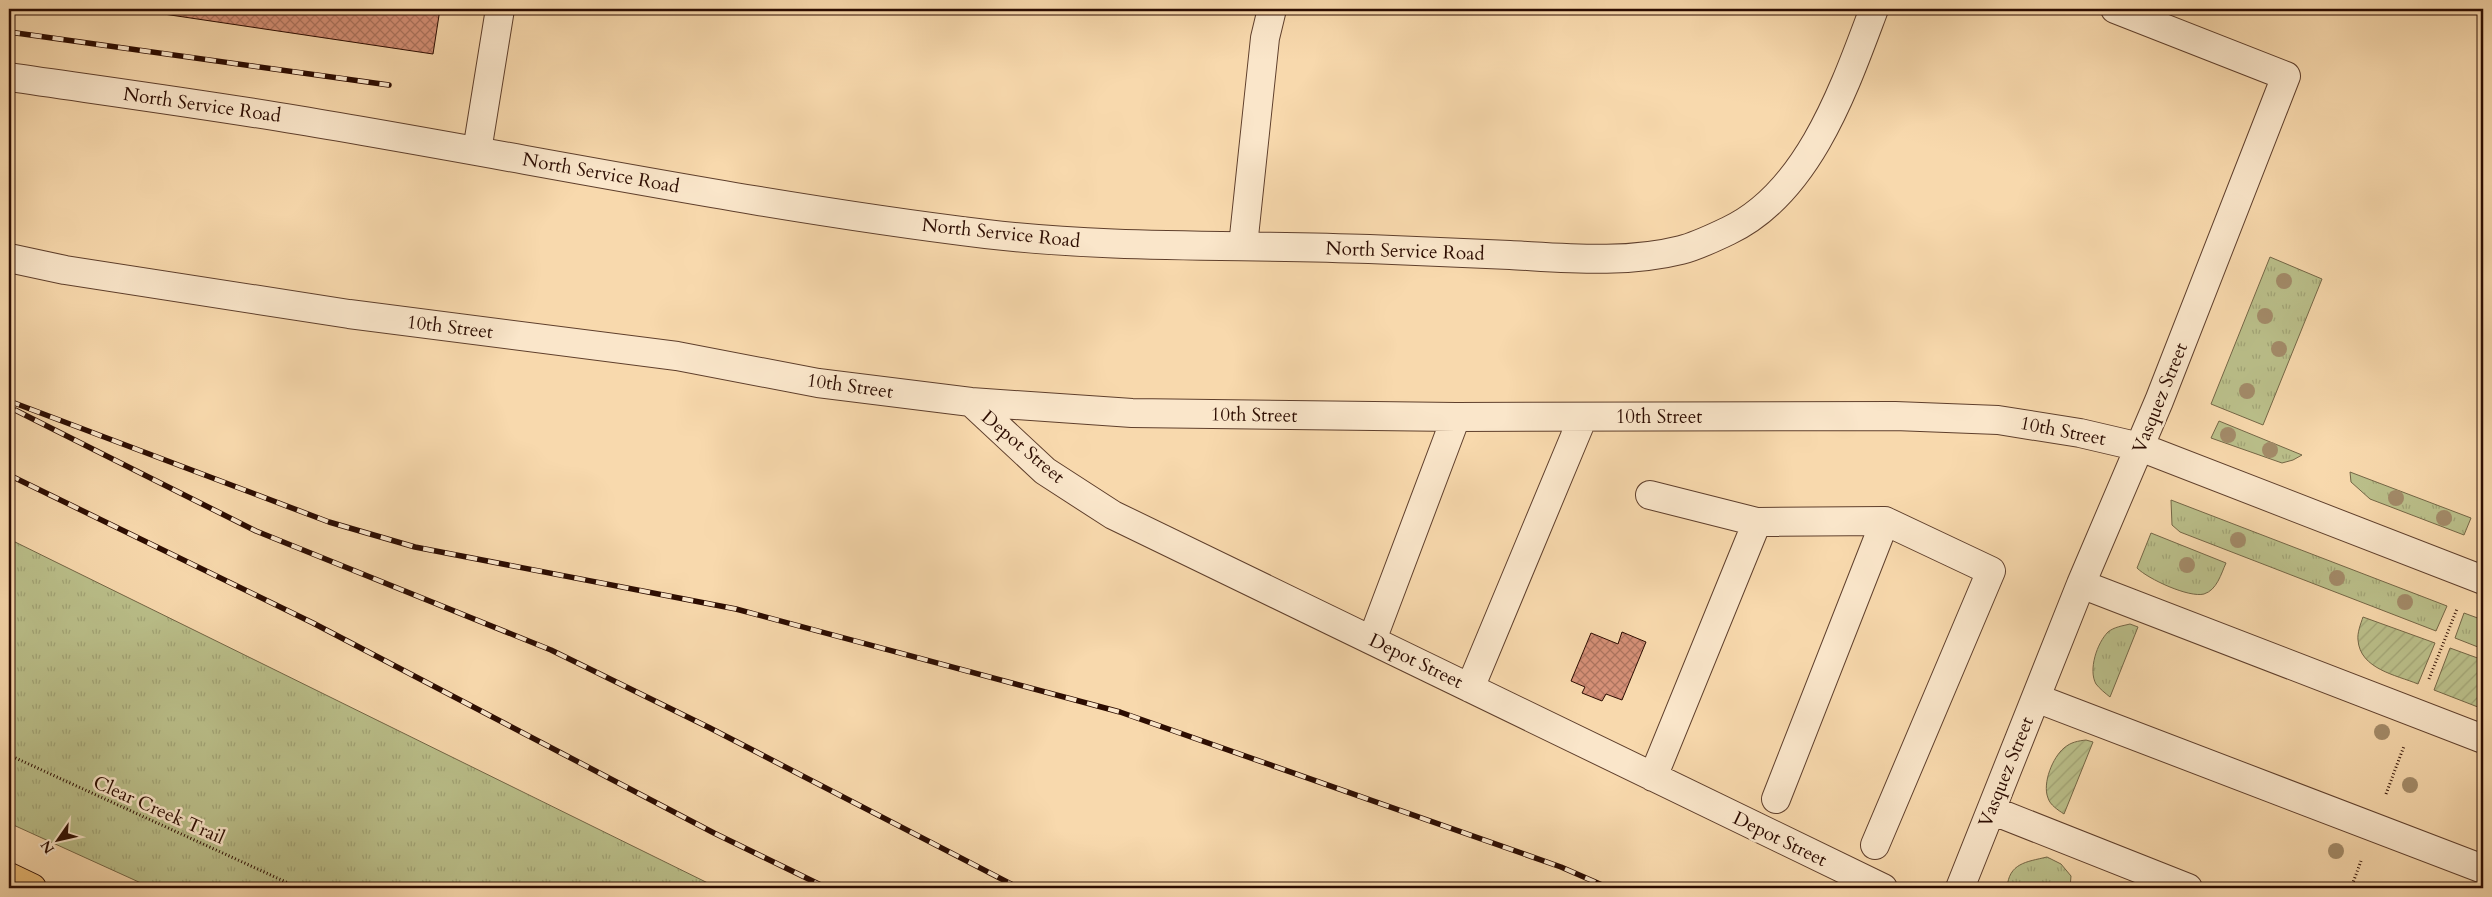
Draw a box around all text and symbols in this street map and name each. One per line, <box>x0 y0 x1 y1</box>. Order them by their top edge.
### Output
street label: North Service Road <box>121 81 283 129</box>
street label: North Service Road <box>520 146 682 200</box>
street label: North Service Road <box>921 212 1081 254</box>
street label: North Service Road <box>1325 235 1485 267</box>
street label: 10th Street <box>405 309 495 345</box>
street label: Vasquez Street <box>2126 339 2194 457</box>
street label: 10th Street <box>805 367 895 405</box>
street label: 10th Street <box>1210 401 1298 429</box>
street label: Depot Street <box>976 404 1070 490</box>
street label: 10th Street <box>1616 404 1702 430</box>
street label: 10th Street <box>2018 410 2108 452</box>
street label: Depot Street <box>1365 627 1467 695</box>
street label: Vasquez Street <box>1972 713 2040 831</box>
street label: Clear Creek Trail <box>89 769 229 851</box>
street label: Depot Street <box>1729 805 1831 873</box>
north arrow <box>32 814 82 864</box>
text: N <box>36 837 59 857</box>

